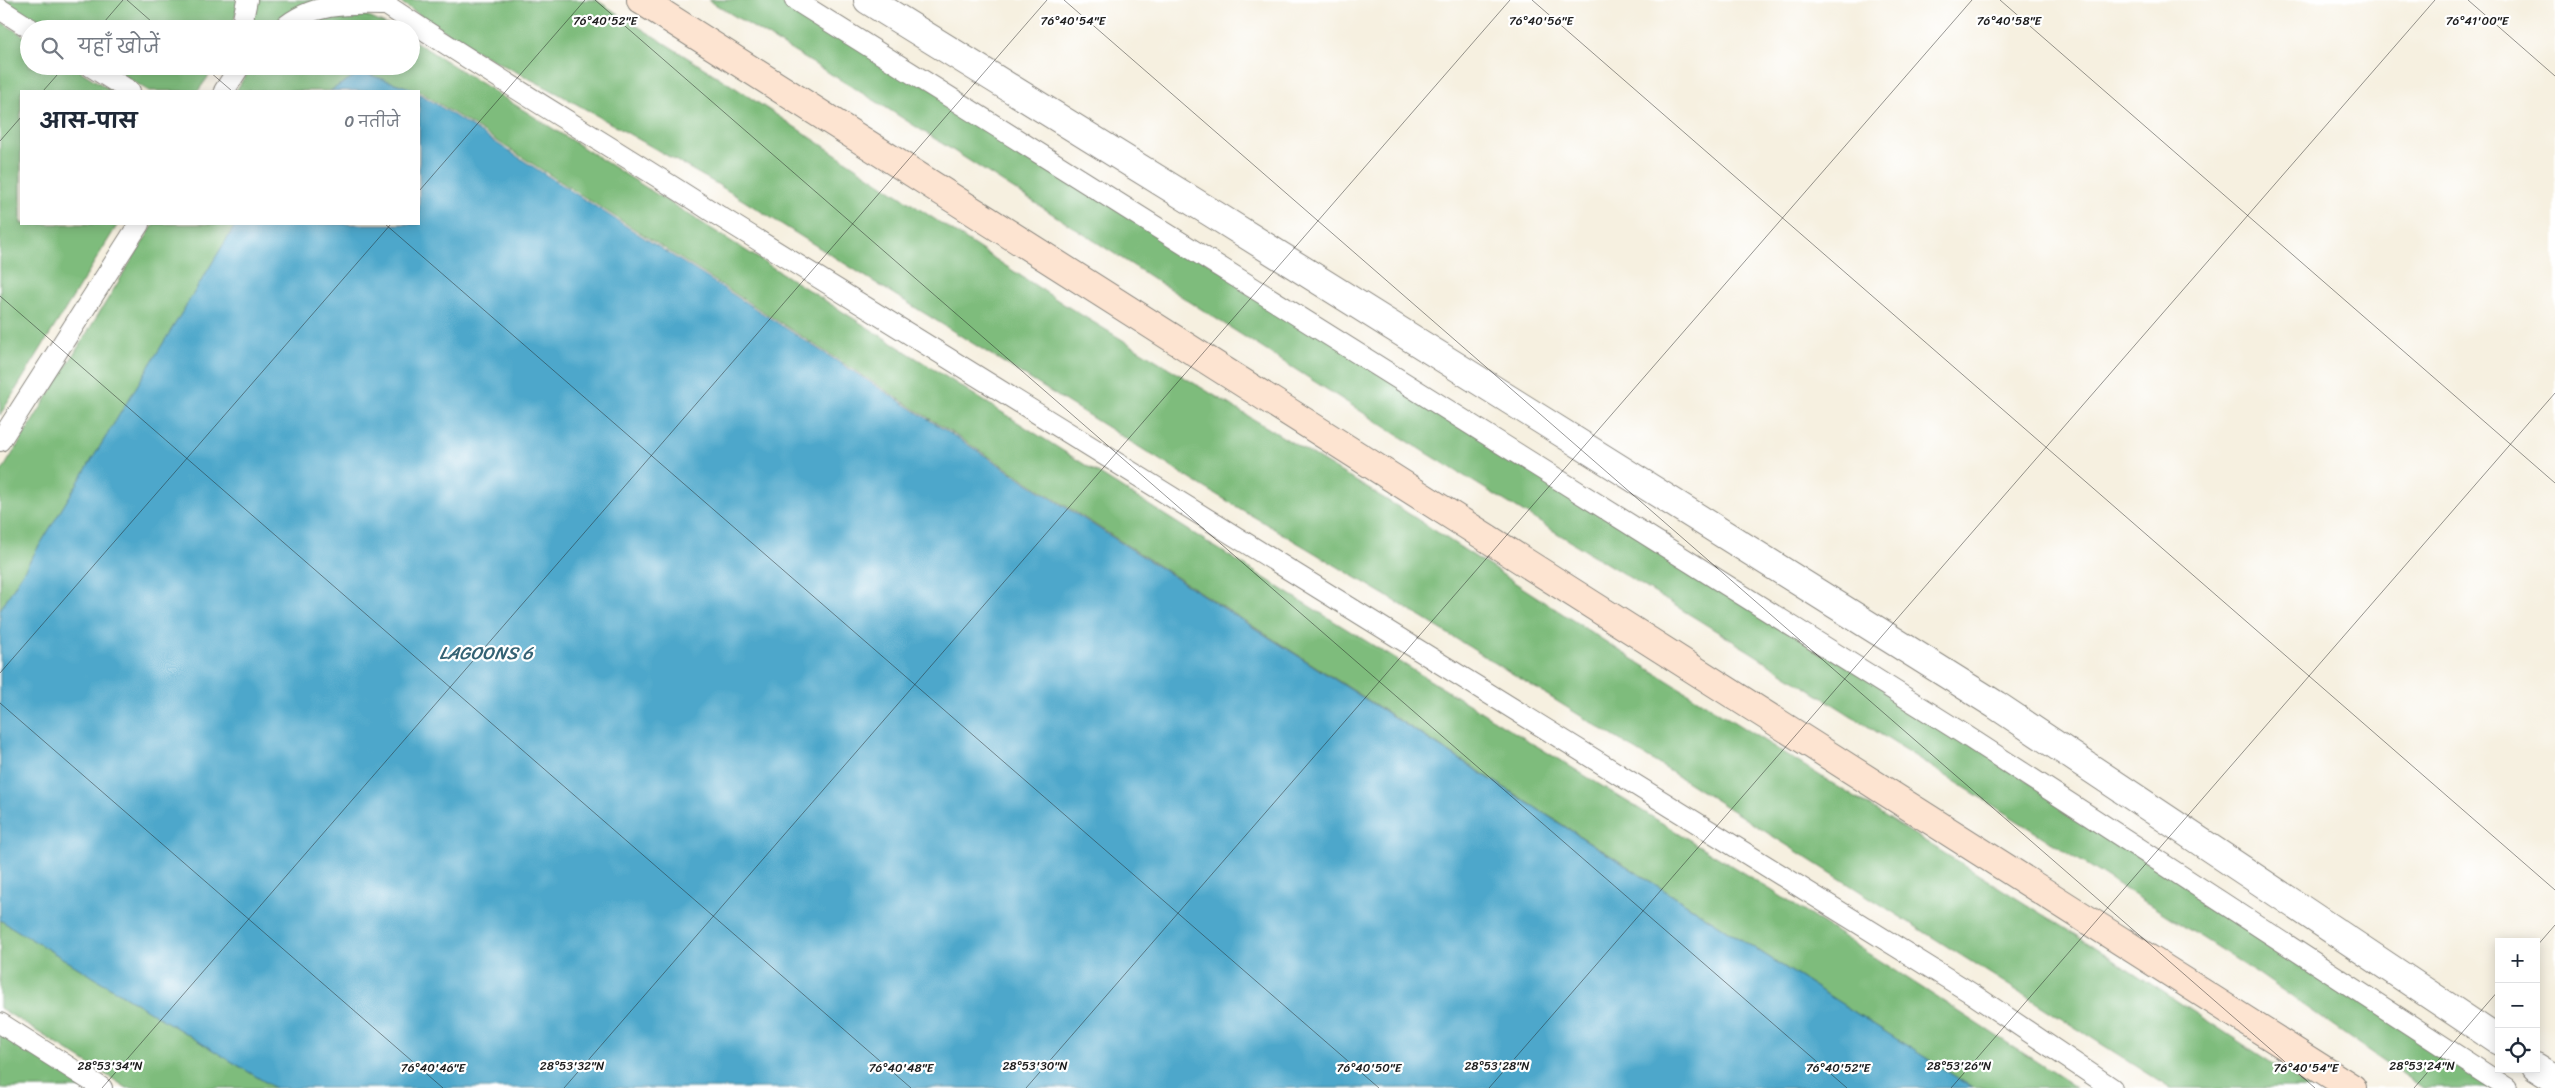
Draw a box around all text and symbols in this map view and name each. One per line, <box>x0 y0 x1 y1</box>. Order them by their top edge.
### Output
text: 76°40'52"E <box>573 10 638 32</box>
text: 76°40'54"E <box>1041 10 1107 32</box>
text: 76°40'56"E <box>1509 10 1574 32</box>
text: 76°40'58"E <box>1977 10 2043 32</box>
text: 76°41'00"E <box>2446 10 2510 32</box>
search box <box>20 20 420 75</box>
text: यहाँ खोजें <box>78 30 160 63</box>
icon: search <box>38 34 66 62</box>
text: आस-पास <box>40 102 137 140</box>
text: 0 नतीजे <box>344 107 400 136</box>
water label: LAGOONS 6 <box>439 637 535 669</box>
map controls <box>2495 938 2540 1073</box>
button: + <box>2495 938 2540 983</box>
button: − <box>2495 983 2540 1028</box>
button: locate <box>2495 1028 2540 1073</box>
text: 28°53'34"N <box>77 1055 143 1077</box>
text: 28°53'32"N <box>540 1055 605 1077</box>
text: 28°53'30"N <box>1002 1055 1068 1077</box>
text: 28°53'28"N <box>1464 1055 1530 1077</box>
text: 28°53'26"N <box>1927 1055 1992 1077</box>
text: 28°53'24"N <box>2389 1055 2455 1077</box>
text: 76°40'46"E <box>401 1057 466 1079</box>
text: 76°40'48"E <box>869 1057 935 1079</box>
text: 76°40'50"E <box>1337 1057 1403 1079</box>
text: 76°40'52"E <box>1806 1057 1871 1079</box>
text: 76°40'54"E <box>2274 1057 2340 1079</box>

